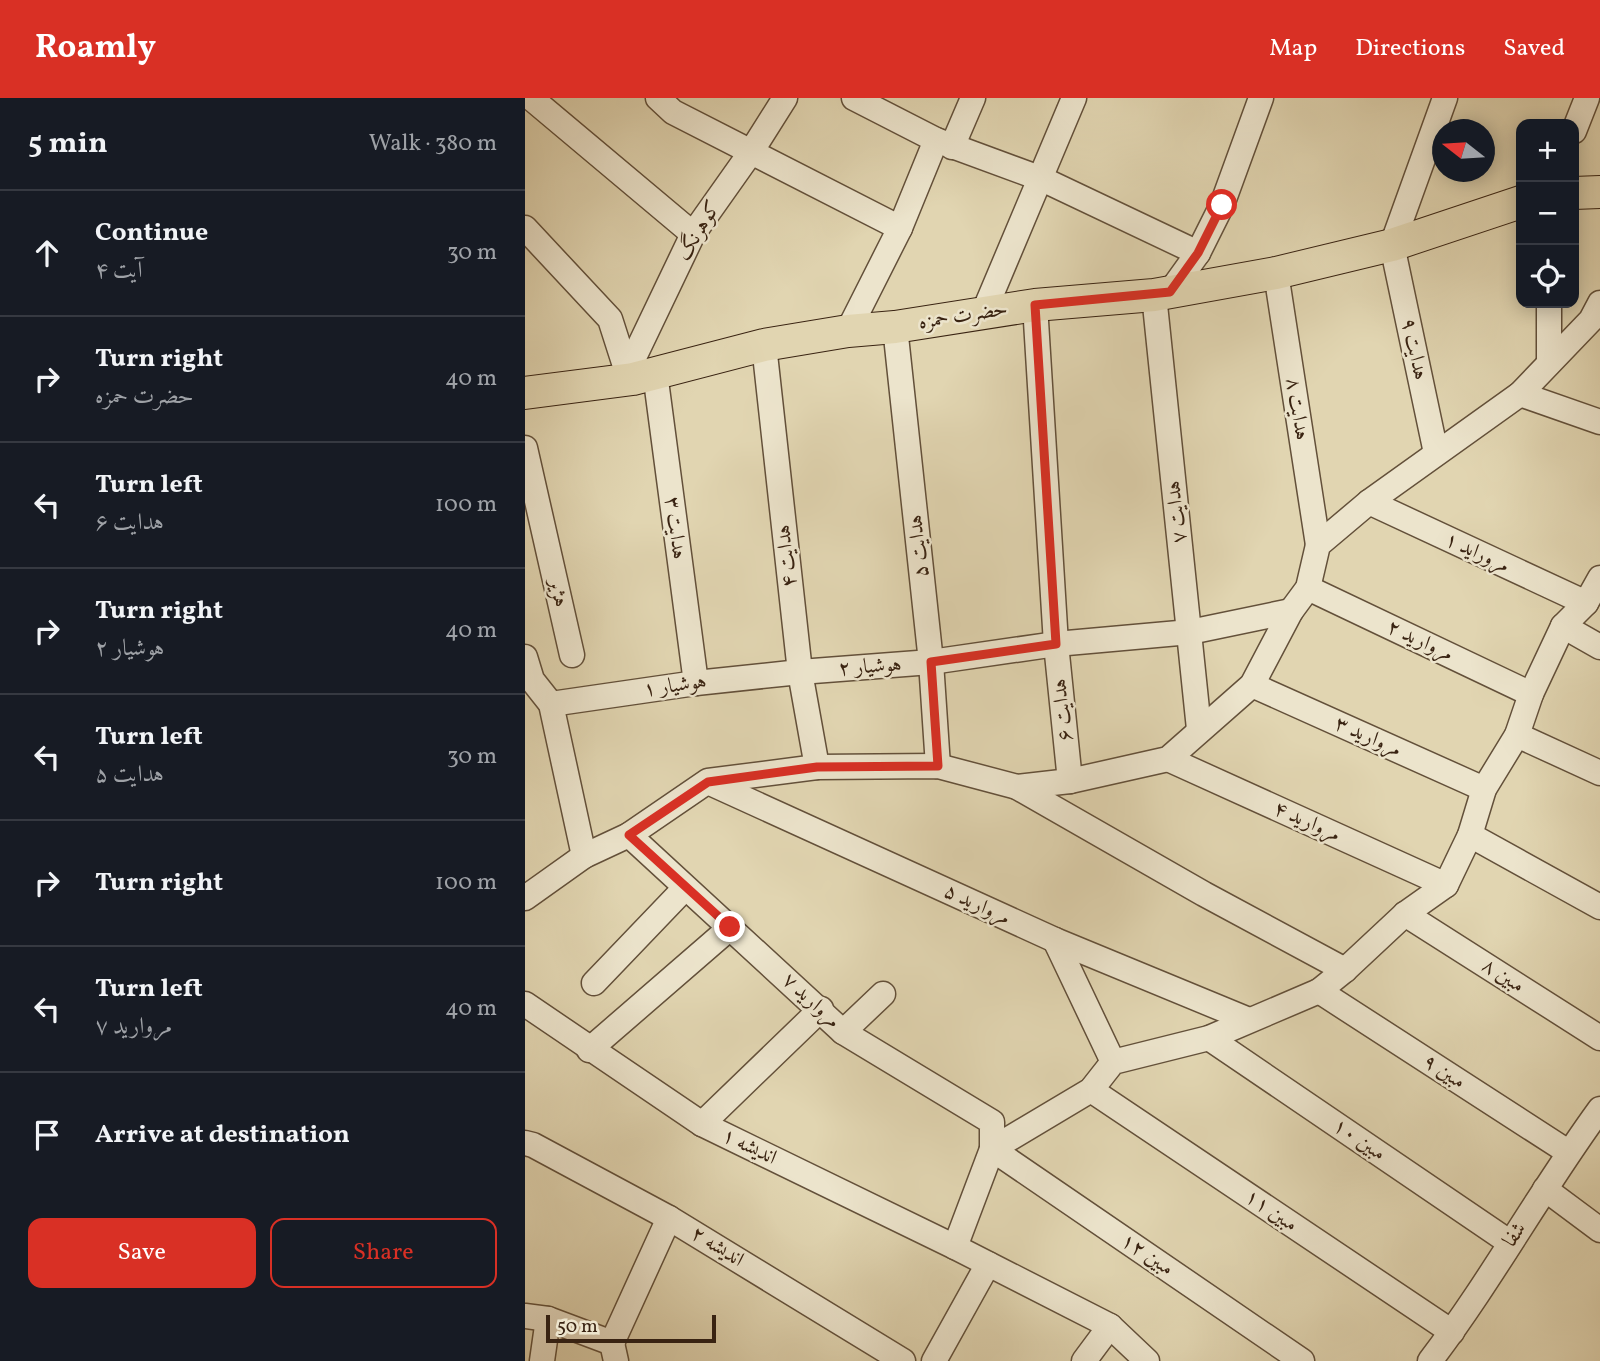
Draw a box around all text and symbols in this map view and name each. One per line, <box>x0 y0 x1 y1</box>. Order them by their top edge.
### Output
text: Roamly <box>35 26 156 72</box>
text: Map <box>1269 32 1317 66</box>
text: Directions <box>1355 32 1465 66</box>
text: Saved <box>1503 32 1565 66</box>
north arrow <box>1432 119 1495 182</box>
map controls <box>1516 119 1579 308</box>
button: + <box>1516 119 1579 182</box>
text: 5 min <box>28 123 108 165</box>
text: Walk · 380 m <box>369 128 497 160</box>
button: − <box>1516 182 1579 245</box>
route start <box>1206 189 1237 220</box>
street label: کوهرنگ <box>670 195 728 267</box>
text: Continue <box>95 215 208 251</box>
icon: ahead <box>28 234 66 272</box>
text: 30 m <box>447 237 497 269</box>
button: locate <box>1516 245 1579 308</box>
text: آیت ۴ <box>95 255 143 287</box>
street label: حضرت حمزه <box>916 295 1010 337</box>
street label: هدایت ۹ <box>1393 315 1435 383</box>
text: Turn right <box>95 341 223 377</box>
icon: right <box>28 360 66 398</box>
text: 40 m <box>445 363 497 395</box>
street label: هدایت ۸ <box>1278 376 1316 442</box>
text: حضرت حمزه <box>95 381 194 413</box>
text: Turn left <box>95 467 203 503</box>
street label: هدایت ۷ <box>1159 479 1195 545</box>
icon: left <box>28 486 66 524</box>
text: 100 m <box>435 489 497 521</box>
street label: هدایت ۳ <box>657 495 693 561</box>
text: هدایت ۶ <box>95 507 164 539</box>
street label: هدایت ۵ <box>901 513 937 579</box>
street label: هدایت ۴ <box>769 523 805 589</box>
street label: مروراید ۱ <box>1440 525 1514 581</box>
street label: هژیر <box>540 574 575 610</box>
text: Turn right <box>95 593 223 629</box>
icon: right <box>28 612 66 650</box>
street label: مروارید ۲ <box>1382 613 1458 669</box>
text: 40 m <box>445 615 497 647</box>
text: هوشیار ۲ <box>95 633 165 665</box>
street label: هوشیار ۲ <box>837 650 903 684</box>
street label: هوشیار ۱ <box>642 667 708 705</box>
street label: هدایت ۶ <box>1045 677 1081 743</box>
street label: مروارید ۳ <box>1330 709 1406 765</box>
text: Turn left <box>95 719 203 755</box>
icon: left <box>28 738 66 776</box>
text: 30 m <box>447 741 497 773</box>
text: هدایت ۵ <box>95 759 164 791</box>
street label: مروارید ۴ <box>1269 794 1345 850</box>
icon: right <box>28 864 66 902</box>
text: Turn right <box>95 865 223 901</box>
text: 100 m <box>435 867 497 899</box>
street label: مروارید ۵ <box>939 877 1015 933</box>
route end <box>714 911 745 942</box>
street label: مبین ۸ <box>1476 951 1530 1001</box>
street label: مروارید ۷ <box>775 966 847 1036</box>
text: Turn left <box>95 971 203 1007</box>
icon: left <box>28 990 66 1028</box>
text: 40 m <box>445 993 497 1025</box>
text: مروارید ۷ <box>95 1011 172 1043</box>
street label: مبین ۹ <box>1417 1047 1471 1097</box>
street label: مبین ۱۰ <box>1327 1112 1391 1168</box>
icon: arrive <box>28 1116 66 1154</box>
text: Arrive at destination <box>95 1117 350 1153</box>
street label: اندیشه ۱ <box>717 1121 781 1173</box>
street label: مبین ۱۱ <box>1239 1183 1303 1239</box>
street label: شفا <box>1496 1217 1534 1253</box>
button: Save <box>28 1218 256 1288</box>
button: Share <box>270 1218 497 1288</box>
street label: اندیشه ۲ <box>685 1219 749 1275</box>
street label: مبین ۱۲ <box>1115 1227 1179 1283</box>
scale bar <box>546 1312 716 1344</box>
text: 50 m <box>557 1314 598 1340</box>

